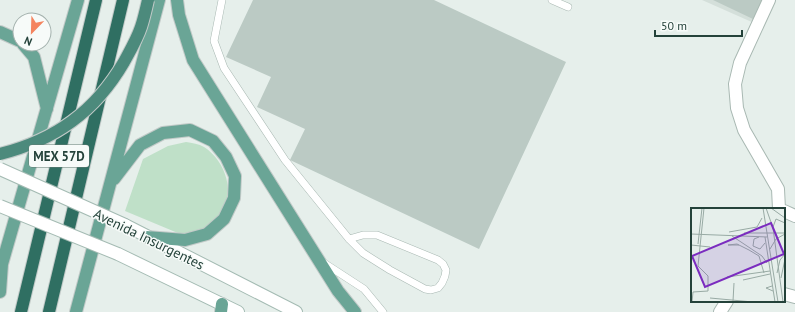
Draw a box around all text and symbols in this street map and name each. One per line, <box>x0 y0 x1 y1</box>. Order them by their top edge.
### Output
north arrow <box>12 12 52 52</box>
scale bar <box>655 12 742 38</box>
text: 50 m <box>661 18 687 33</box>
text: N <box>22 33 34 49</box>
road number: MEX 57D <box>29 145 89 167</box>
street label: Avenida Insurgentes <box>91 204 207 274</box>
inset map <box>691 208 785 302</box>

